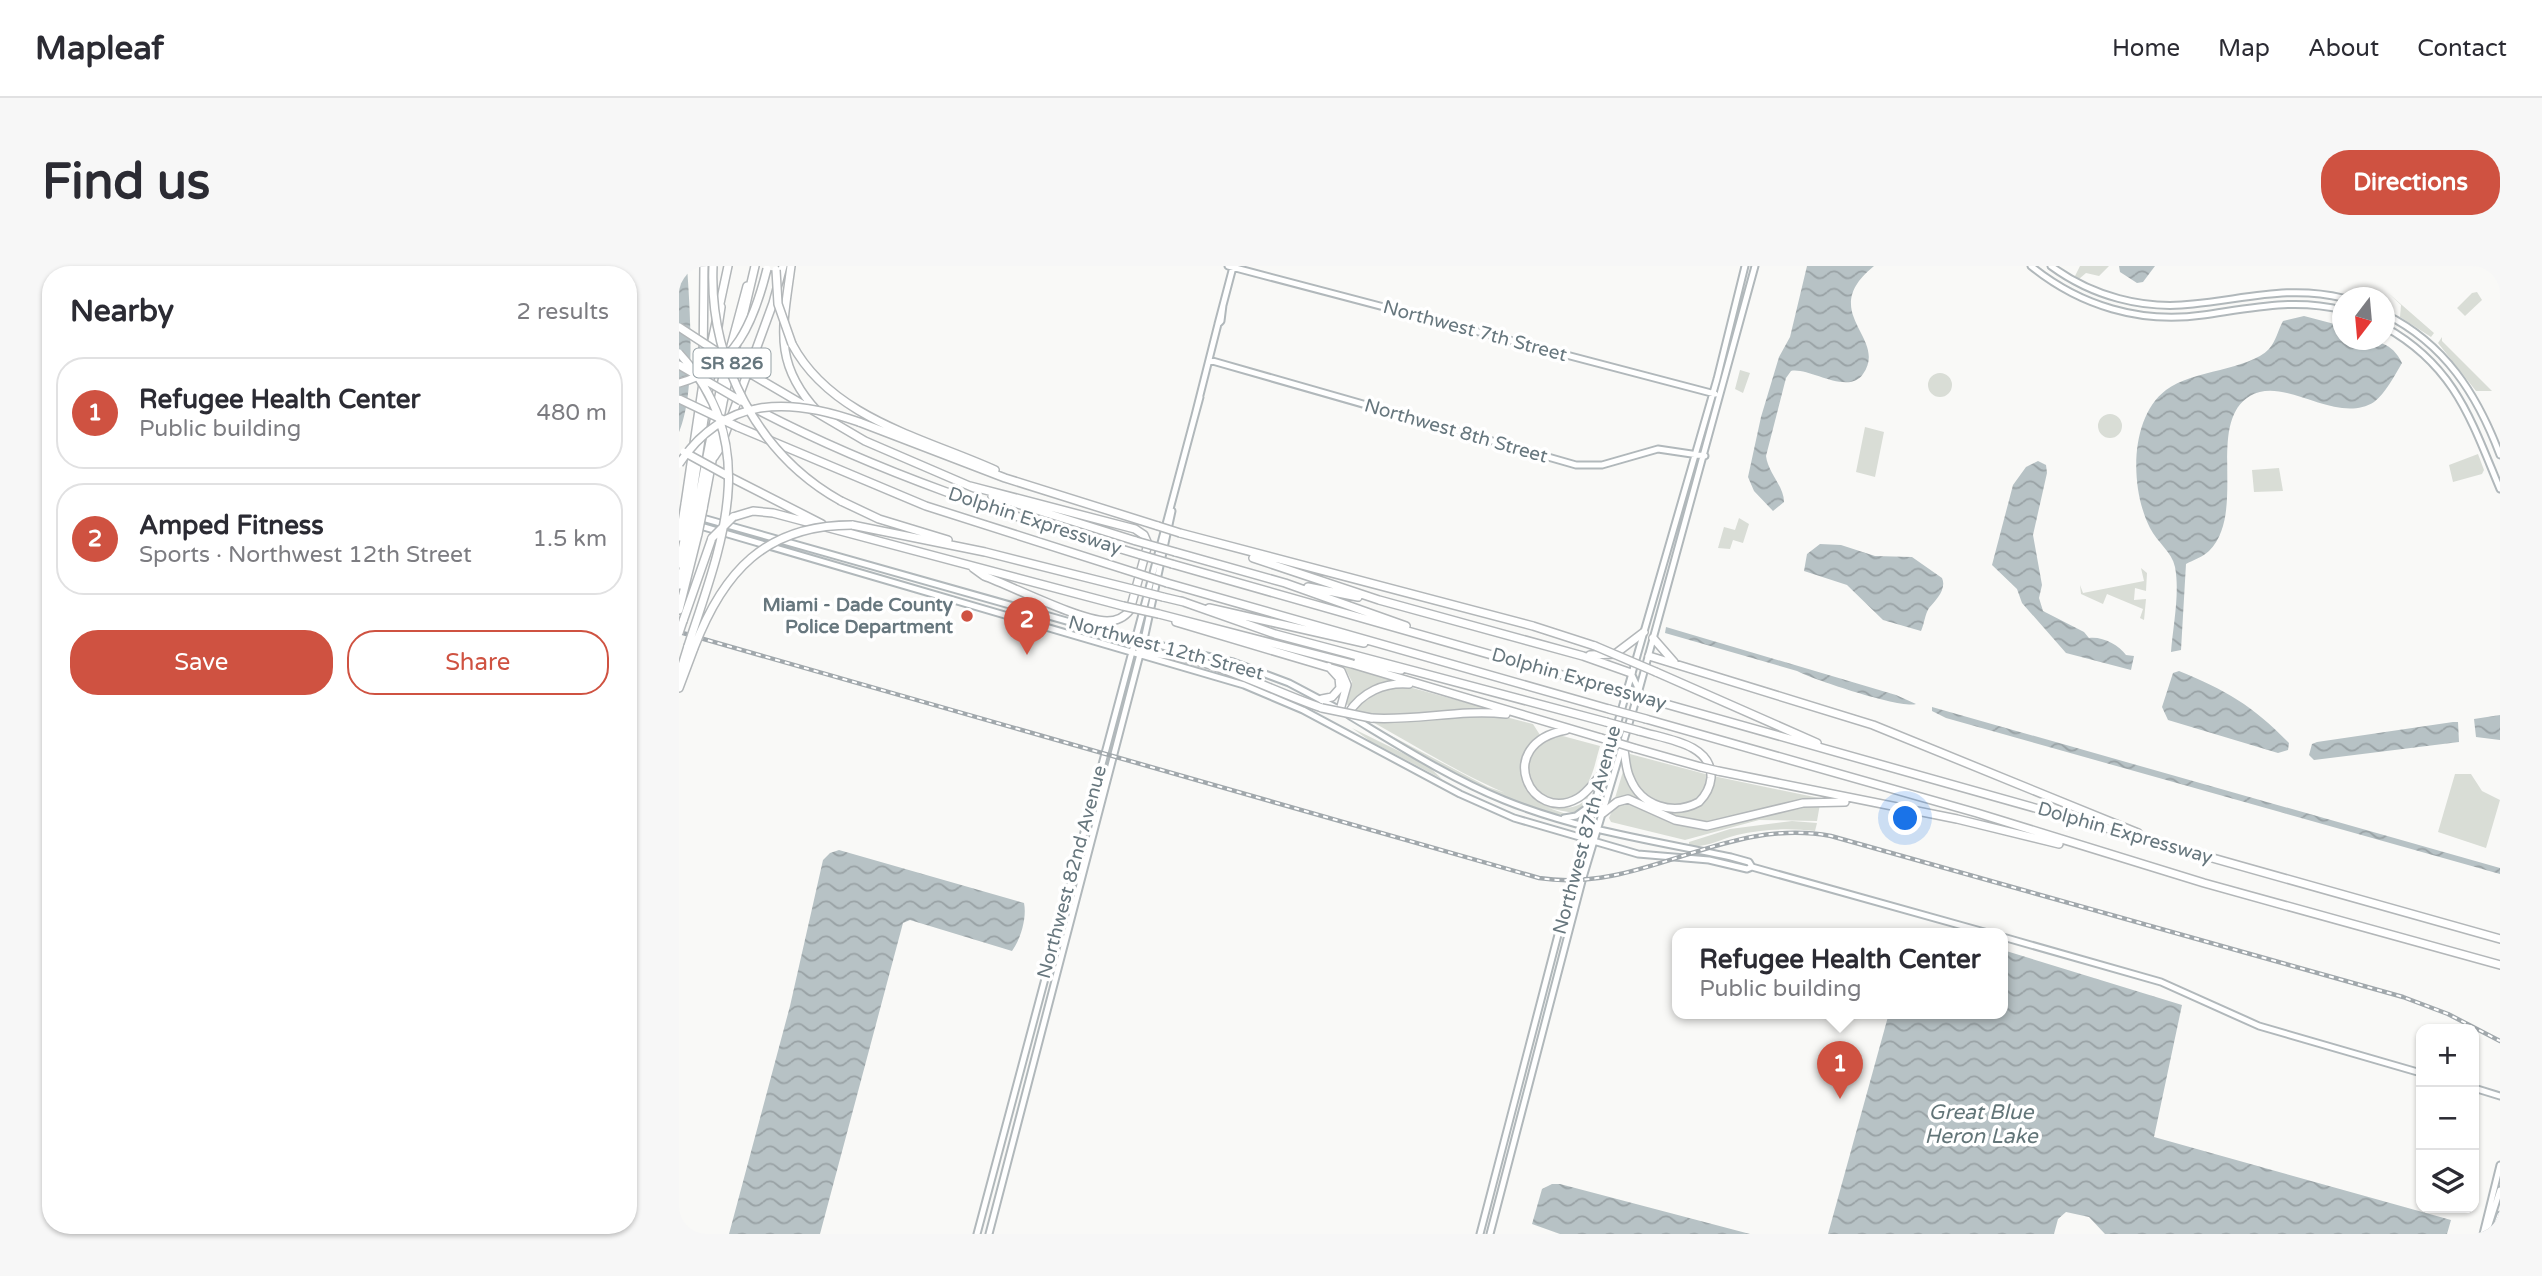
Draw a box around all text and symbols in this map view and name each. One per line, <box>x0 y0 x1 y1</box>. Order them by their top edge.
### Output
text: Mapleaf <box>35 29 164 68</box>
text: Home <box>2112 34 2180 63</box>
text: Map <box>2218 34 2270 63</box>
text: About <box>2308 34 2379 63</box>
text: Contact <box>2417 34 2507 63</box>
button: Directions <box>2321 150 2500 215</box>
text: Find us <box>42 153 210 212</box>
north arrow <box>2332 287 2395 350</box>
text: Nearby <box>70 293 174 330</box>
street label: Northwest 7th Street <box>1381 296 1569 366</box>
text: 2 results <box>516 298 609 326</box>
road number: SR 826 <box>693 348 771 378</box>
text: Refugee Health Center <box>139 384 421 415</box>
street label: Northwest 8th Street <box>1362 394 1550 468</box>
text: 1 <box>88 399 102 427</box>
text: 480 m <box>537 399 607 427</box>
text: Public building <box>139 415 301 443</box>
street label: Dolphin Expressway <box>946 483 1124 559</box>
text: Amped Fitness <box>139 510 324 541</box>
text: 2 <box>88 525 102 553</box>
text: 1.5 km <box>533 525 607 553</box>
text: Sports · Northwest 12th Street <box>139 541 472 569</box>
place label: Miami - Dade County Police Department <box>762 594 954 639</box>
pin: 2 <box>1004 597 1050 655</box>
marker: Miami - Dade County Police Department <box>959 608 975 624</box>
street label: Northwest 12th Street <box>1066 611 1266 685</box>
button: Save <box>70 630 333 695</box>
button: Share <box>347 630 609 695</box>
street label: Dolphin Expressway <box>1489 643 1669 715</box>
street label: Northwest 87th Avenue <box>1549 723 1625 937</box>
street label: Northwest 82nd Avenue <box>1033 763 1111 981</box>
street label: Dolphin Expressway <box>2035 797 2215 869</box>
your location <box>1888 801 1922 835</box>
popup <box>1672 928 2008 1019</box>
text: Refugee Health Center <box>1699 944 1981 975</box>
text: Public building <box>1699 975 1861 1003</box>
map controls <box>2416 1024 2479 1213</box>
button: + <box>2416 1024 2479 1087</box>
pin: 1 <box>1817 1041 1863 1099</box>
button: − <box>2416 1087 2479 1150</box>
water label: Great Blue Heron Lake <box>1924 1100 2039 1149</box>
button: layers <box>2416 1150 2479 1213</box>

